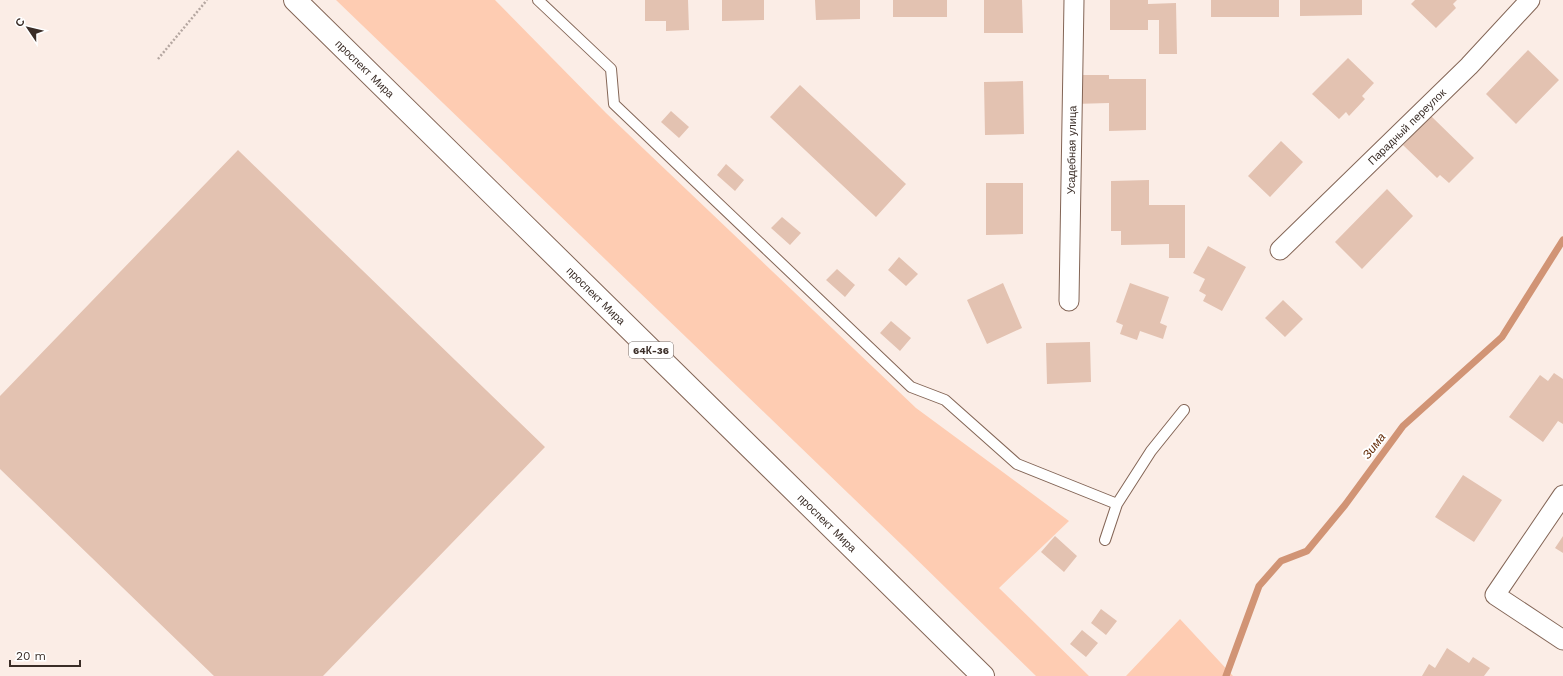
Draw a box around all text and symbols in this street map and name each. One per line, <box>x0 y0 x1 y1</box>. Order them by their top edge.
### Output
north arrow <box>8 8 48 48</box>
text: С <box>13 16 28 30</box>
street label: проспект Мира <box>332 37 397 101</box>
street label: Парадный переулок <box>1366 86 1449 168</box>
street label: Усадебная улица <box>1065 105 1079 195</box>
street label: проспект Мира <box>564 264 628 328</box>
road number: 64К-36 <box>629 342 673 358</box>
water label: Зима <box>1360 430 1389 462</box>
street label: проспект Мира <box>795 492 859 555</box>
scale bar <box>10 642 80 668</box>
text: 20 m <box>16 649 46 663</box>

